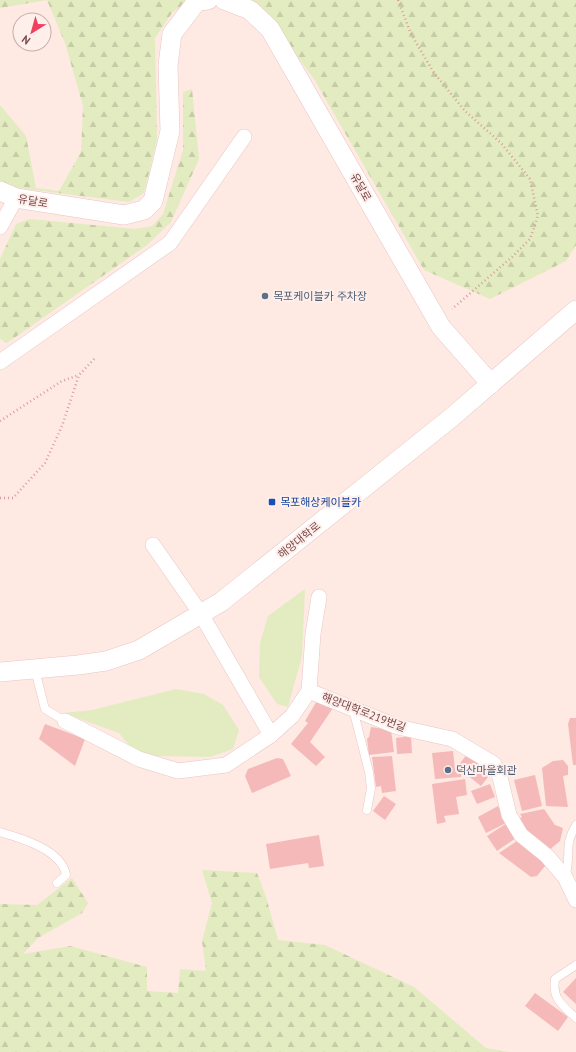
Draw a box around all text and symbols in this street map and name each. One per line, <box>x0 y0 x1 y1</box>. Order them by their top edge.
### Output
north arrow <box>12 12 52 52</box>
text: N <box>19 32 33 48</box>
street label: 유달로 <box>348 170 374 204</box>
street label: 유달로 <box>17 191 49 211</box>
place label: 목포케이블카 주차장 <box>273 289 367 303</box>
marker: 목포케이블카 주차장 <box>260 291 270 301</box>
place label: 목포해상케이블카 <box>280 495 361 509</box>
marker: 목포해상케이블카 <box>267 497 277 507</box>
street label: 해양대학로 <box>275 519 323 561</box>
street label: 해양대학로219번길 <box>320 690 408 734</box>
place label: 덕산마을회관 <box>456 763 517 777</box>
marker: 덕산마을회관 <box>443 765 453 775</box>

